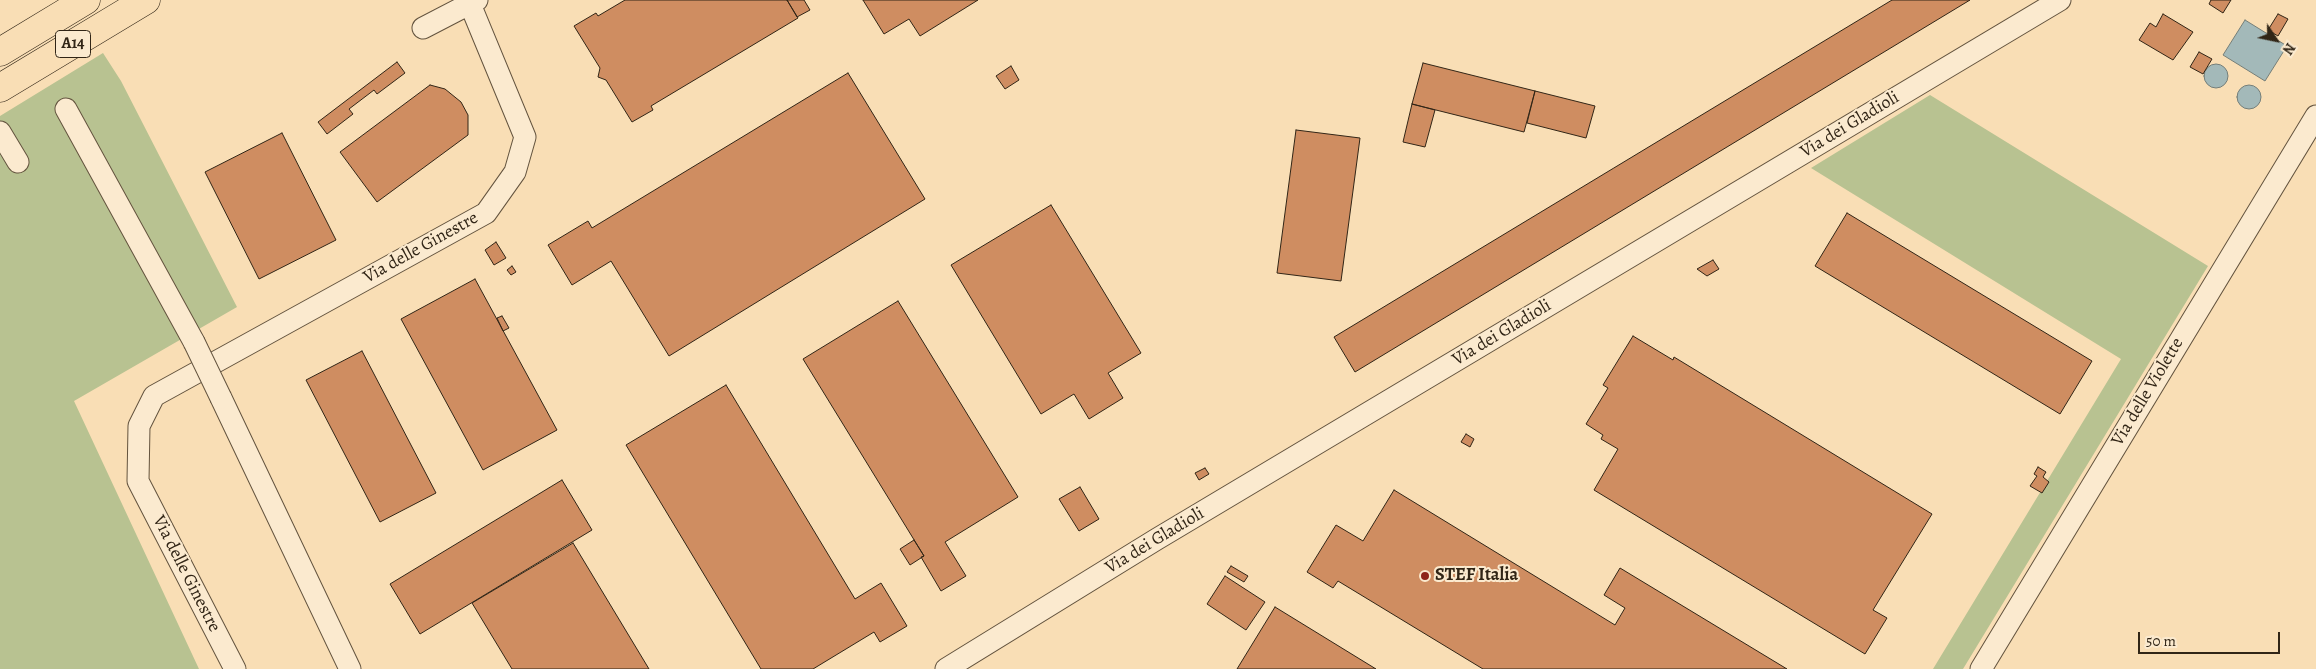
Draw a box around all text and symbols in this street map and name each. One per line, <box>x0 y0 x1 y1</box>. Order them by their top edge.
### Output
north arrow <box>2251 15 2301 65</box>
road number: A14 <box>56 31 90 58</box>
text: N <box>2278 39 2300 58</box>
street label: Via dei Gladioli <box>1797 87 1903 163</box>
street label: Via delle Ginestre <box>360 208 482 288</box>
street label: Via dei Gladioli <box>1449 295 1555 371</box>
street label: Via delle Violette <box>2107 334 2189 450</box>
street label: Via dei Gladioli <box>1102 503 1208 579</box>
street label: Via delle Ginestre <box>147 512 225 636</box>
place label: STEF Italia <box>1435 565 1518 587</box>
marker: STEF Italia <box>1419 570 1431 582</box>
scale bar <box>2141 622 2284 654</box>
text: 50 m <box>2146 631 2176 651</box>

